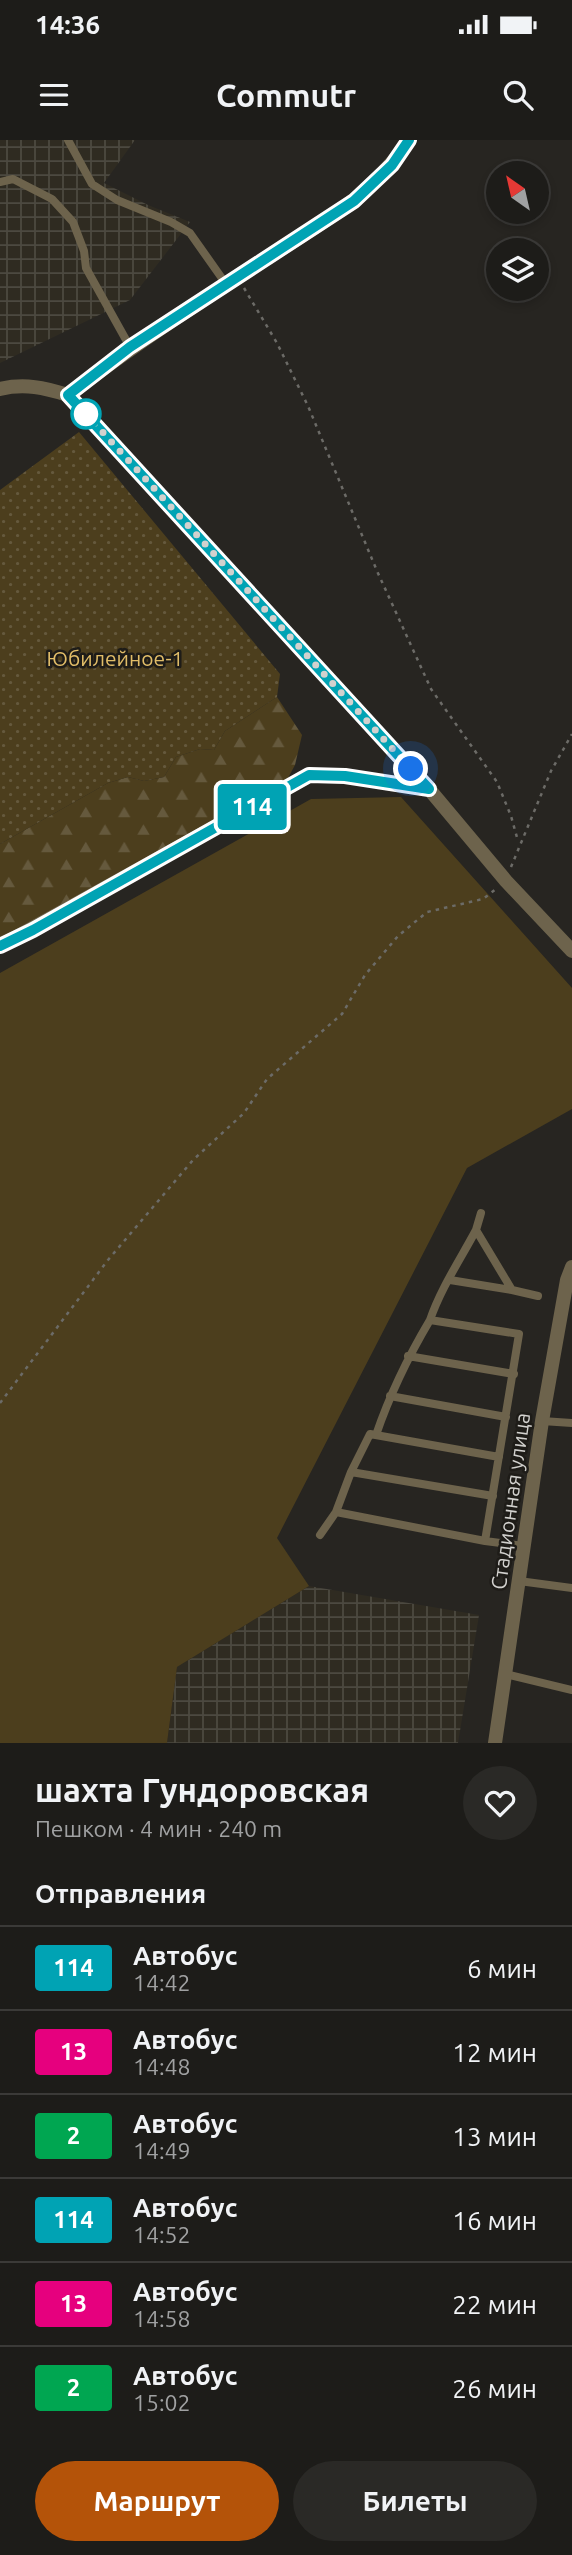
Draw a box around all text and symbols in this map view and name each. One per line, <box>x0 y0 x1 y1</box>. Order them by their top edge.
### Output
text: 14:36 <box>35 10 100 39</box>
icon: menu <box>35 76 73 114</box>
icon: search <box>499 76 537 114</box>
text: Commutr <box>216 77 356 113</box>
north arrow <box>486 161 550 224</box>
map controls <box>486 161 549 301</box>
button: layers <box>486 238 549 301</box>
unlabelled marker <box>71 399 101 429</box>
park label: Юбилейное-1 <box>47 646 183 670</box>
your location <box>393 751 428 786</box>
line badge: 114 <box>212 784 292 830</box>
text: 114 <box>232 793 272 820</box>
street label: Стадионная улица <box>486 1411 534 1591</box>
button: heart <box>463 1766 537 1840</box>
text: шахта Гундоровская <box>35 1771 369 1808</box>
text: Пешком · 4 мин · 240 m <box>35 1816 282 1841</box>
text: Отправления <box>35 1879 206 1908</box>
text: Автобус <box>133 1941 237 1970</box>
text: 114 <box>53 1954 94 1981</box>
text: 6 мин <box>467 1954 537 1983</box>
text: 14:42 <box>133 1970 191 1995</box>
text: Автобус <box>133 2025 237 2054</box>
text: 13 <box>60 2038 87 2065</box>
text: 12 мин <box>452 2038 537 2067</box>
text: 14:48 <box>133 2054 191 2079</box>
text: Автобус <box>133 2109 237 2138</box>
text: 2 <box>67 2122 80 2149</box>
text: 13 мин <box>452 2122 537 2151</box>
text: 14:49 <box>133 2138 191 2163</box>
text: Автобус <box>133 2193 237 2222</box>
text: 114 <box>53 2206 94 2233</box>
text: 16 мин <box>452 2206 537 2235</box>
text: 14:52 <box>133 2222 191 2247</box>
text: Автобус <box>133 2277 237 2306</box>
text: 13 <box>60 2290 87 2317</box>
text: 22 мин <box>452 2290 537 2319</box>
text: 14:58 <box>133 2306 191 2331</box>
text: Автобус <box>133 2361 237 2390</box>
text: 2 <box>67 2374 80 2401</box>
text: 26 мин <box>452 2374 537 2403</box>
text: 15:02 <box>133 2390 191 2415</box>
button: Маршрут <box>35 2461 279 2541</box>
button: Билеты <box>293 2461 537 2541</box>

